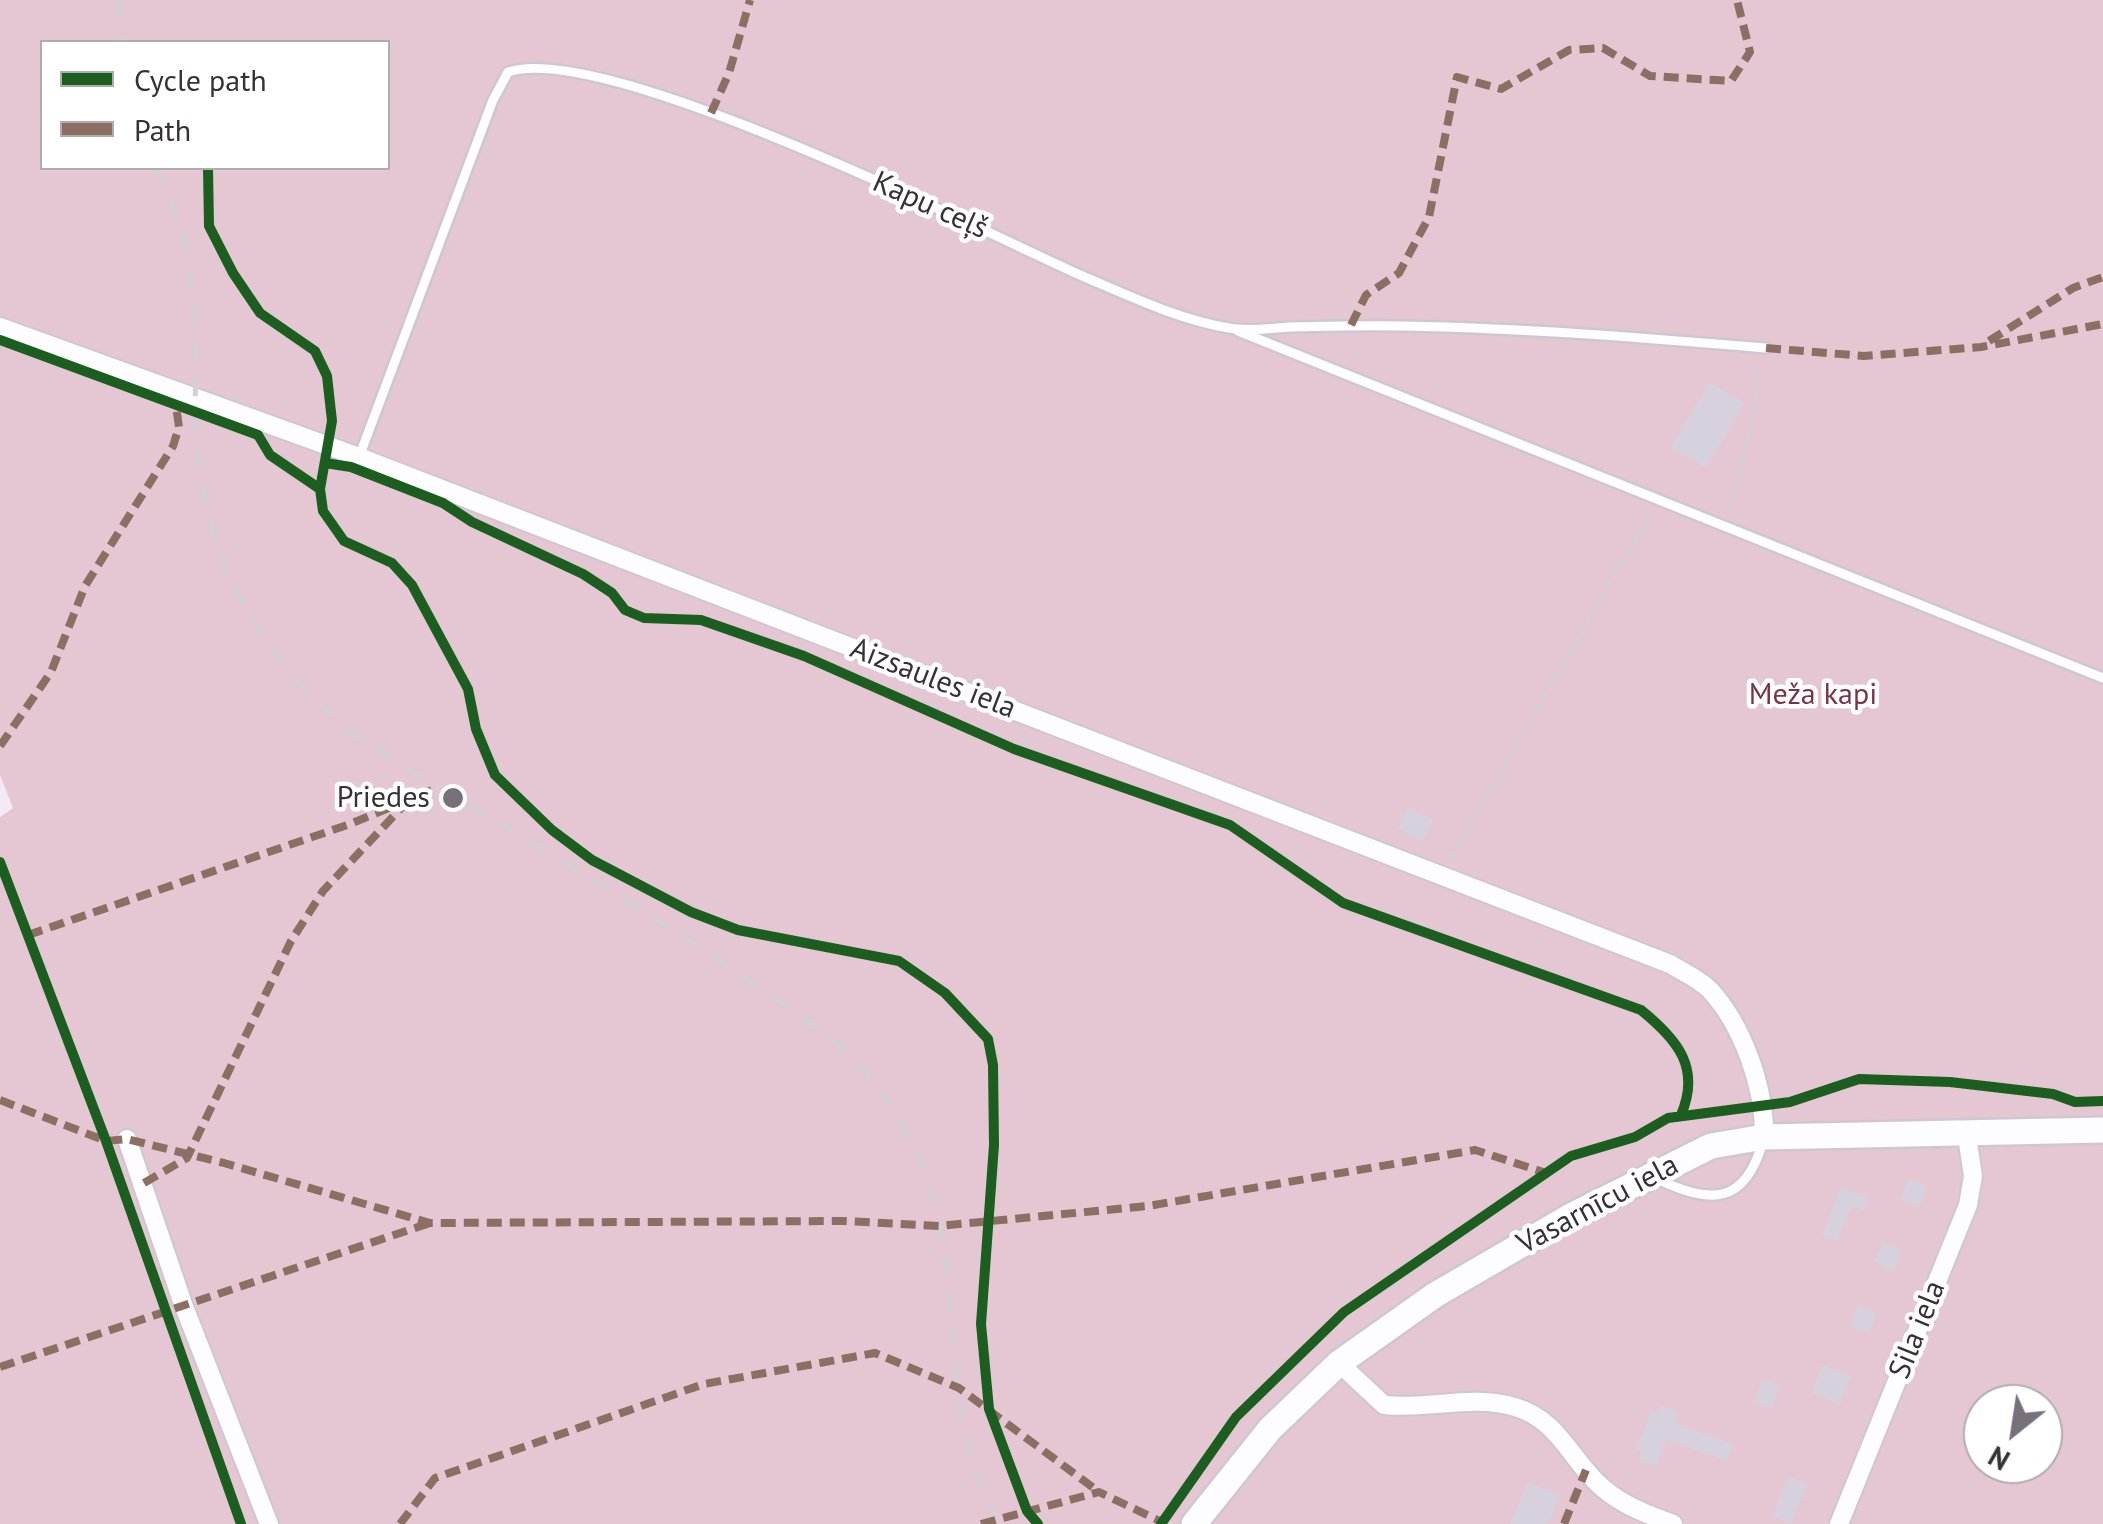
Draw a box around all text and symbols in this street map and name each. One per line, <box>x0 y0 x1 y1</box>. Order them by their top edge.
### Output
legend <box>40 40 390 170</box>
text: Cycle path <box>134 60 267 99</box>
text: Path <box>134 110 191 149</box>
street label: Kapu ceļš <box>867 165 993 247</box>
street label: Aizsaules iela <box>845 631 1021 727</box>
park label: Meža kapi <box>1749 677 1877 713</box>
place label: Priedes <box>337 780 430 816</box>
marker: Priedes <box>440 785 466 811</box>
street label: Vasarnīcu iela <box>1511 1148 1685 1262</box>
street label: Sila iela <box>1882 1276 1954 1384</box>
north arrow <box>1963 1384 2063 1484</box>
text: N <box>1982 1438 2016 1479</box>

